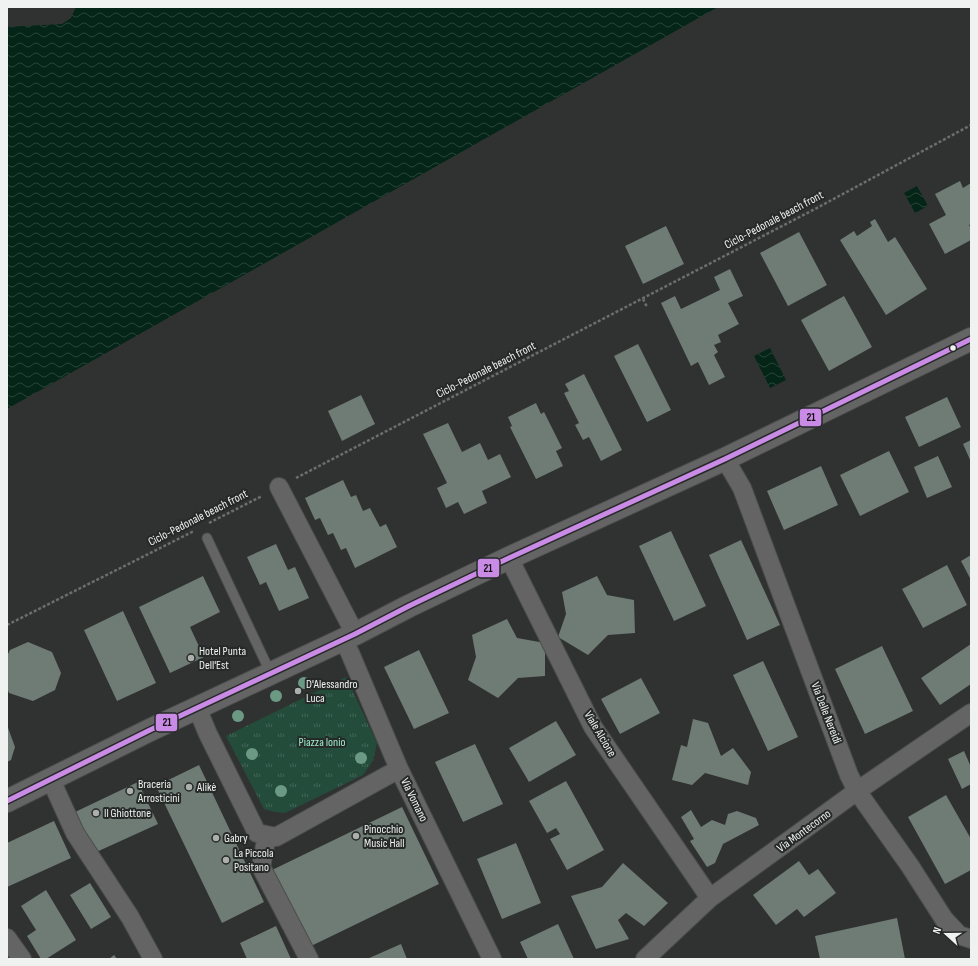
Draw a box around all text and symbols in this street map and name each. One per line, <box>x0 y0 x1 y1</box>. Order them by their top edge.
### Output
street label: Ciclo-Pedonale beach front <box>722 187 826 252</box>
street label: Ciclo-Pedonale beach front <box>434 338 539 402</box>
unlabelled marker <box>948 343 958 353</box>
line badge: 21 <box>799 408 822 427</box>
text: 21 <box>806 411 816 424</box>
street label: Ciclo-Pedonale beach front <box>146 486 251 550</box>
line badge: 21 <box>477 558 500 578</box>
text: 21 <box>483 562 493 575</box>
place label: Hotel Punta Dell'Est <box>199 644 247 673</box>
marker: Hotel Punta Dell'Est <box>186 653 196 663</box>
place label: D'Alessandro Luca <box>306 677 358 706</box>
street label: Via Delle Nereidi <box>807 680 845 746</box>
marker: D'Alessandro Luca <box>293 686 303 696</box>
street label: Viale Alcione <box>581 708 620 760</box>
line badge: 21 <box>155 713 178 732</box>
text: 21 <box>162 716 172 729</box>
park label: Piazza Ionio <box>299 735 345 750</box>
street label: Via Vomano <box>397 776 431 824</box>
place label: Braceria Arrosticini <box>137 777 180 806</box>
place label: Alikè <box>196 780 216 795</box>
marker: Alikè <box>184 782 194 792</box>
marker: Braceria Arrosticini <box>125 786 135 796</box>
place label: Il Ghiottone <box>104 806 151 821</box>
street label: Via Montecorno <box>774 806 834 856</box>
marker: Il Ghiottone <box>91 808 101 818</box>
place label: Pinocchio Music Hall <box>364 822 405 851</box>
place label: Gabry <box>224 831 248 846</box>
marker: Pinocchio Music Hall <box>351 831 361 841</box>
marker: Gabry <box>211 833 221 843</box>
place label: La Piccola Positano <box>234 846 274 875</box>
marker: La Piccola Positano <box>221 855 231 865</box>
north arrow <box>926 914 966 954</box>
text: N <box>930 925 944 936</box>

